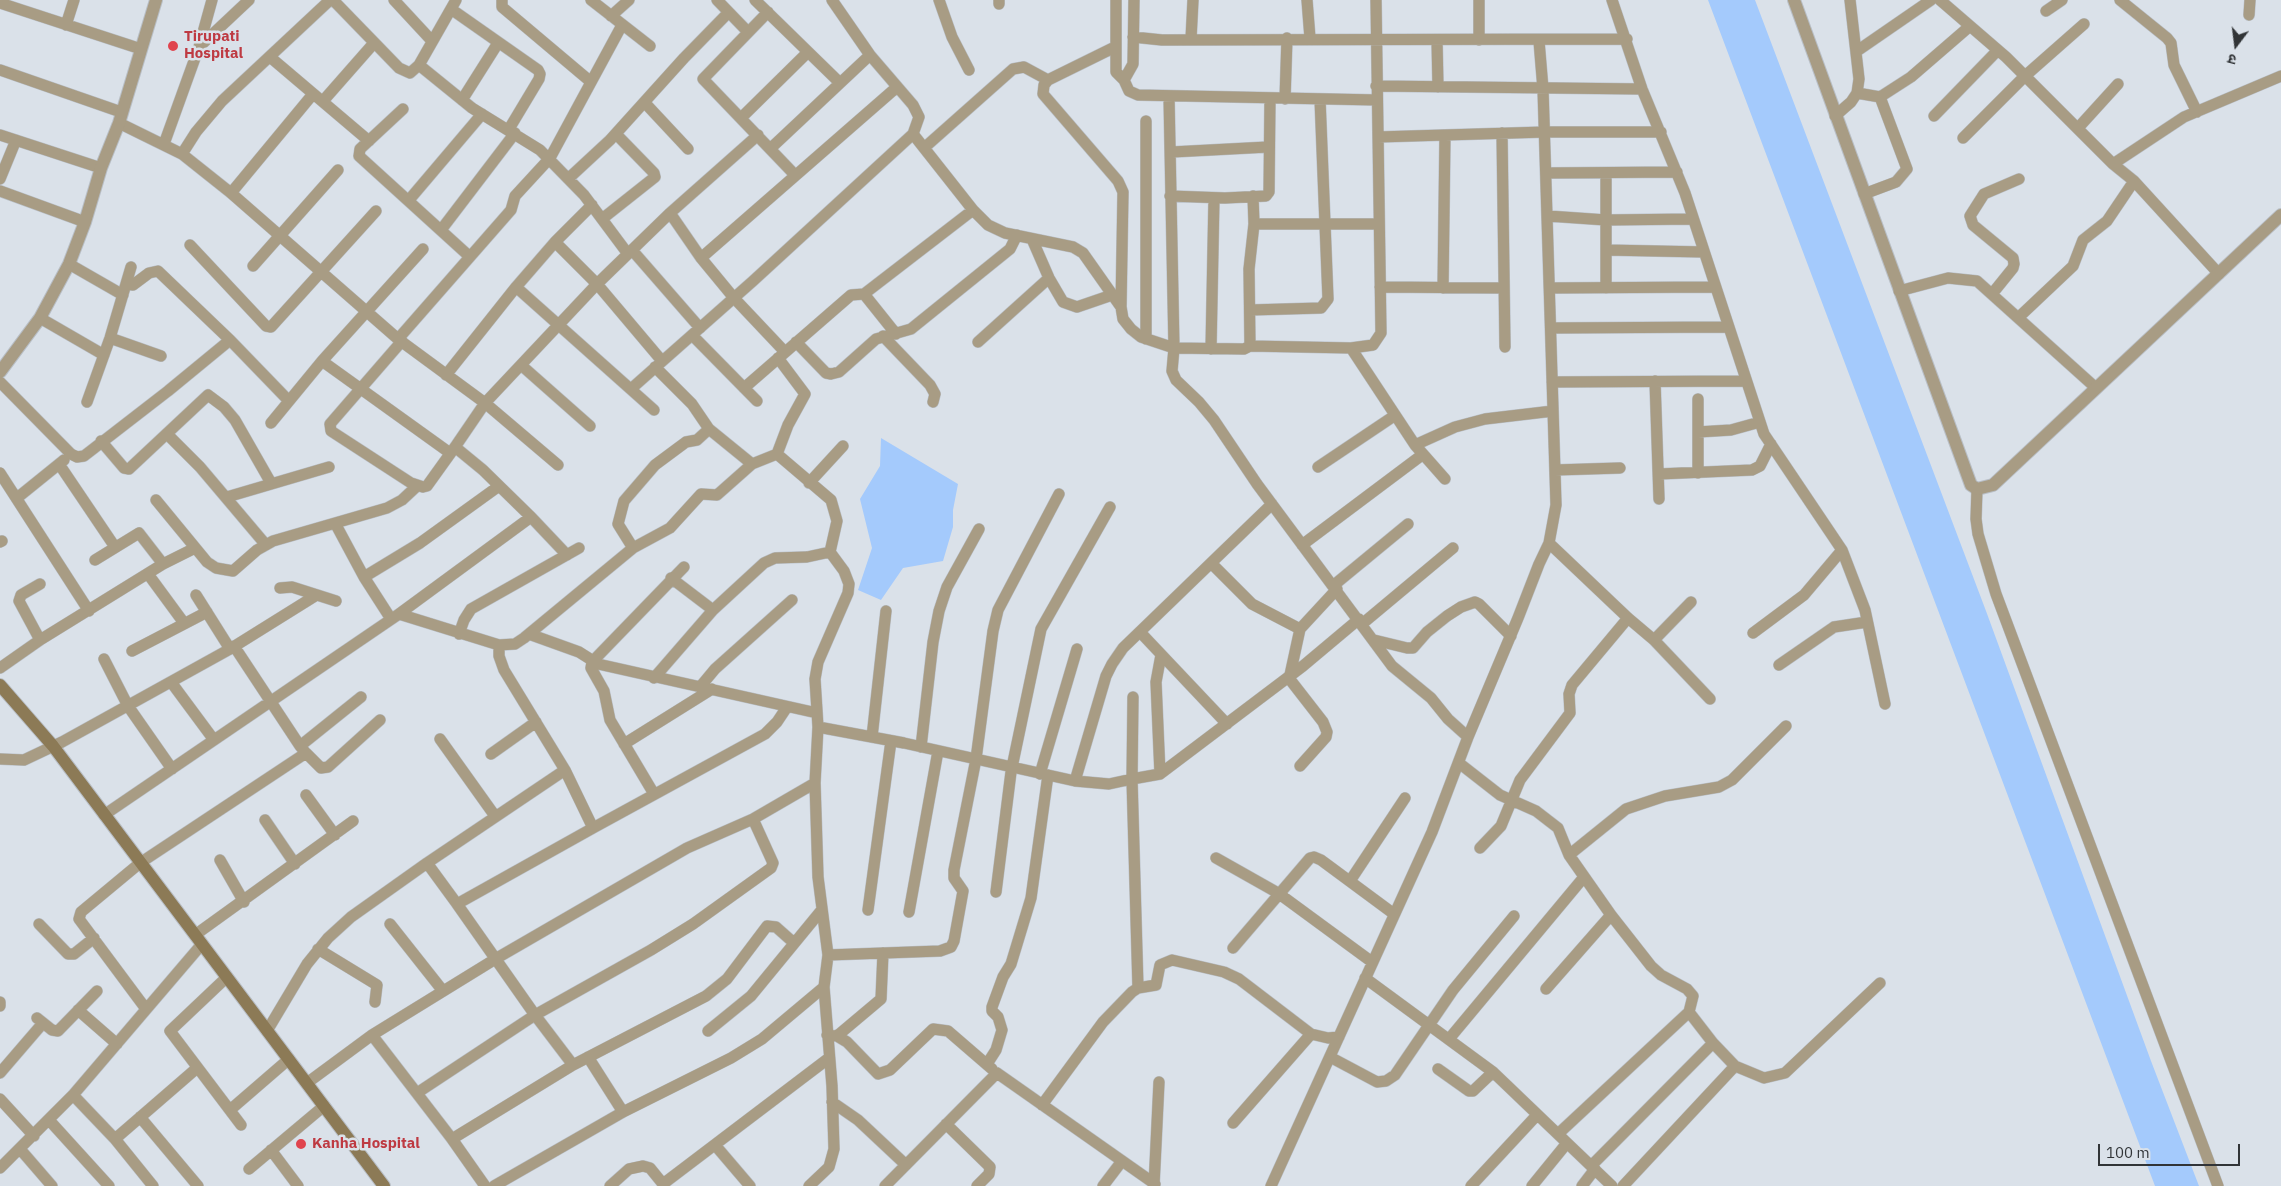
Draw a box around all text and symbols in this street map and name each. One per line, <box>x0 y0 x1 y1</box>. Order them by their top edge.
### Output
north arrow <box>2211 20 2261 70</box>
place label: Tirupati Hospital <box>184 28 243 63</box>
marker: Tirupati Hospital <box>166 39 180 53</box>
text: उ <box>2226 50 2238 69</box>
scale bar <box>2101 1134 2244 1166</box>
place label: Kanha Hospital <box>312 1135 420 1153</box>
marker: Kanha Hospital <box>294 1137 308 1151</box>
text: 100 m <box>2106 1143 2150 1162</box>

